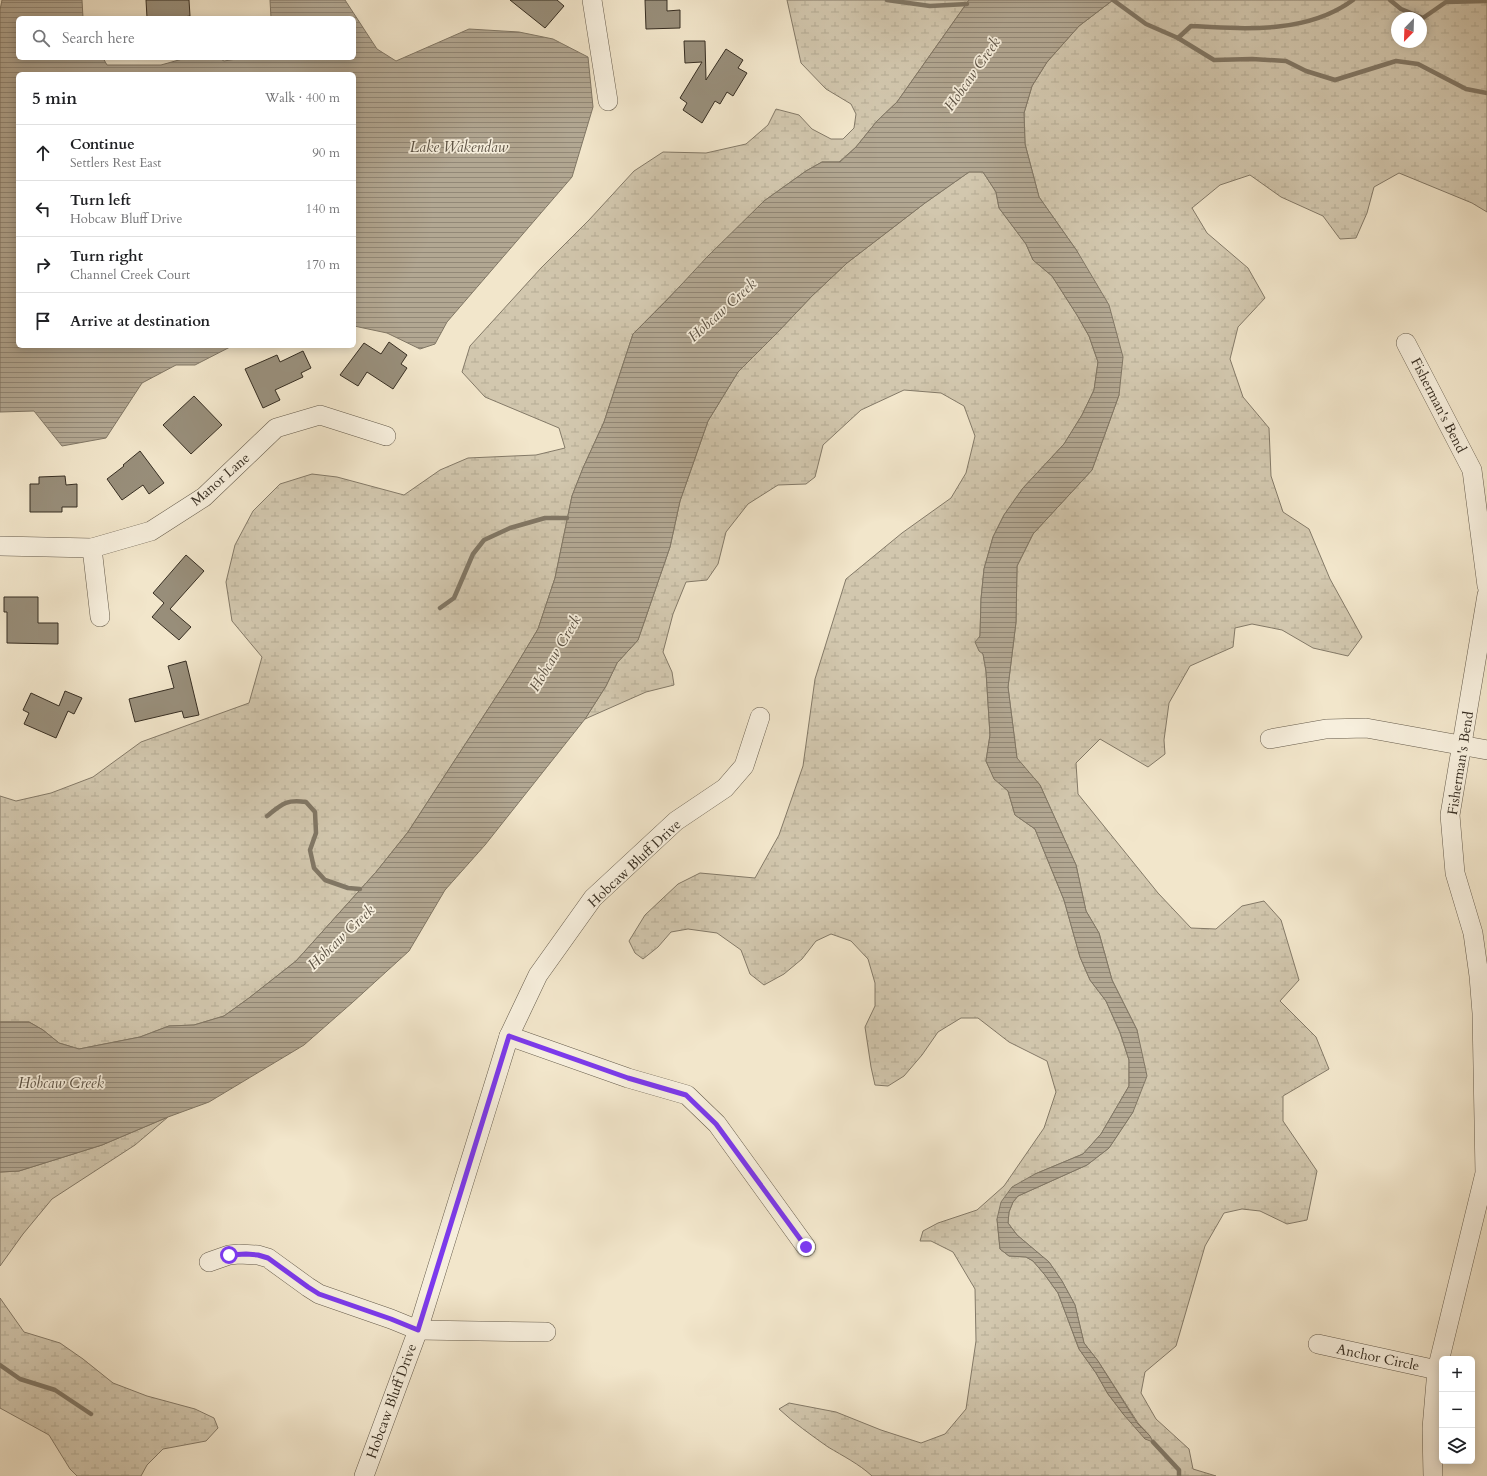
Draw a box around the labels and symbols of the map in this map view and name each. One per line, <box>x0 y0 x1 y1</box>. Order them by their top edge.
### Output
north arrow <box>1391 12 1427 48</box>
water label: Hobcaw Creek <box>939 33 1005 115</box>
water label: Lake Wakendaw <box>410 137 509 157</box>
water label: Hobcaw Creek <box>683 273 761 346</box>
street label: Fisherman's Bend <box>1406 354 1471 457</box>
street label: Manor Lane <box>187 448 254 510</box>
water label: Hobcaw Creek <box>524 611 586 695</box>
street label: Fisherman's Bend <box>1443 709 1478 816</box>
street label: Hobcaw Bluff Drive <box>584 815 685 912</box>
water label: Hobcaw Creek <box>303 900 379 974</box>
water label: Hobcaw Creek <box>18 1073 105 1093</box>
route end <box>797 1238 815 1256</box>
route start <box>220 1246 238 1264</box>
street label: Anchor Circle <box>1335 1339 1421 1376</box>
street label: Hobcaw Bluff Drive <box>362 1341 421 1461</box>

